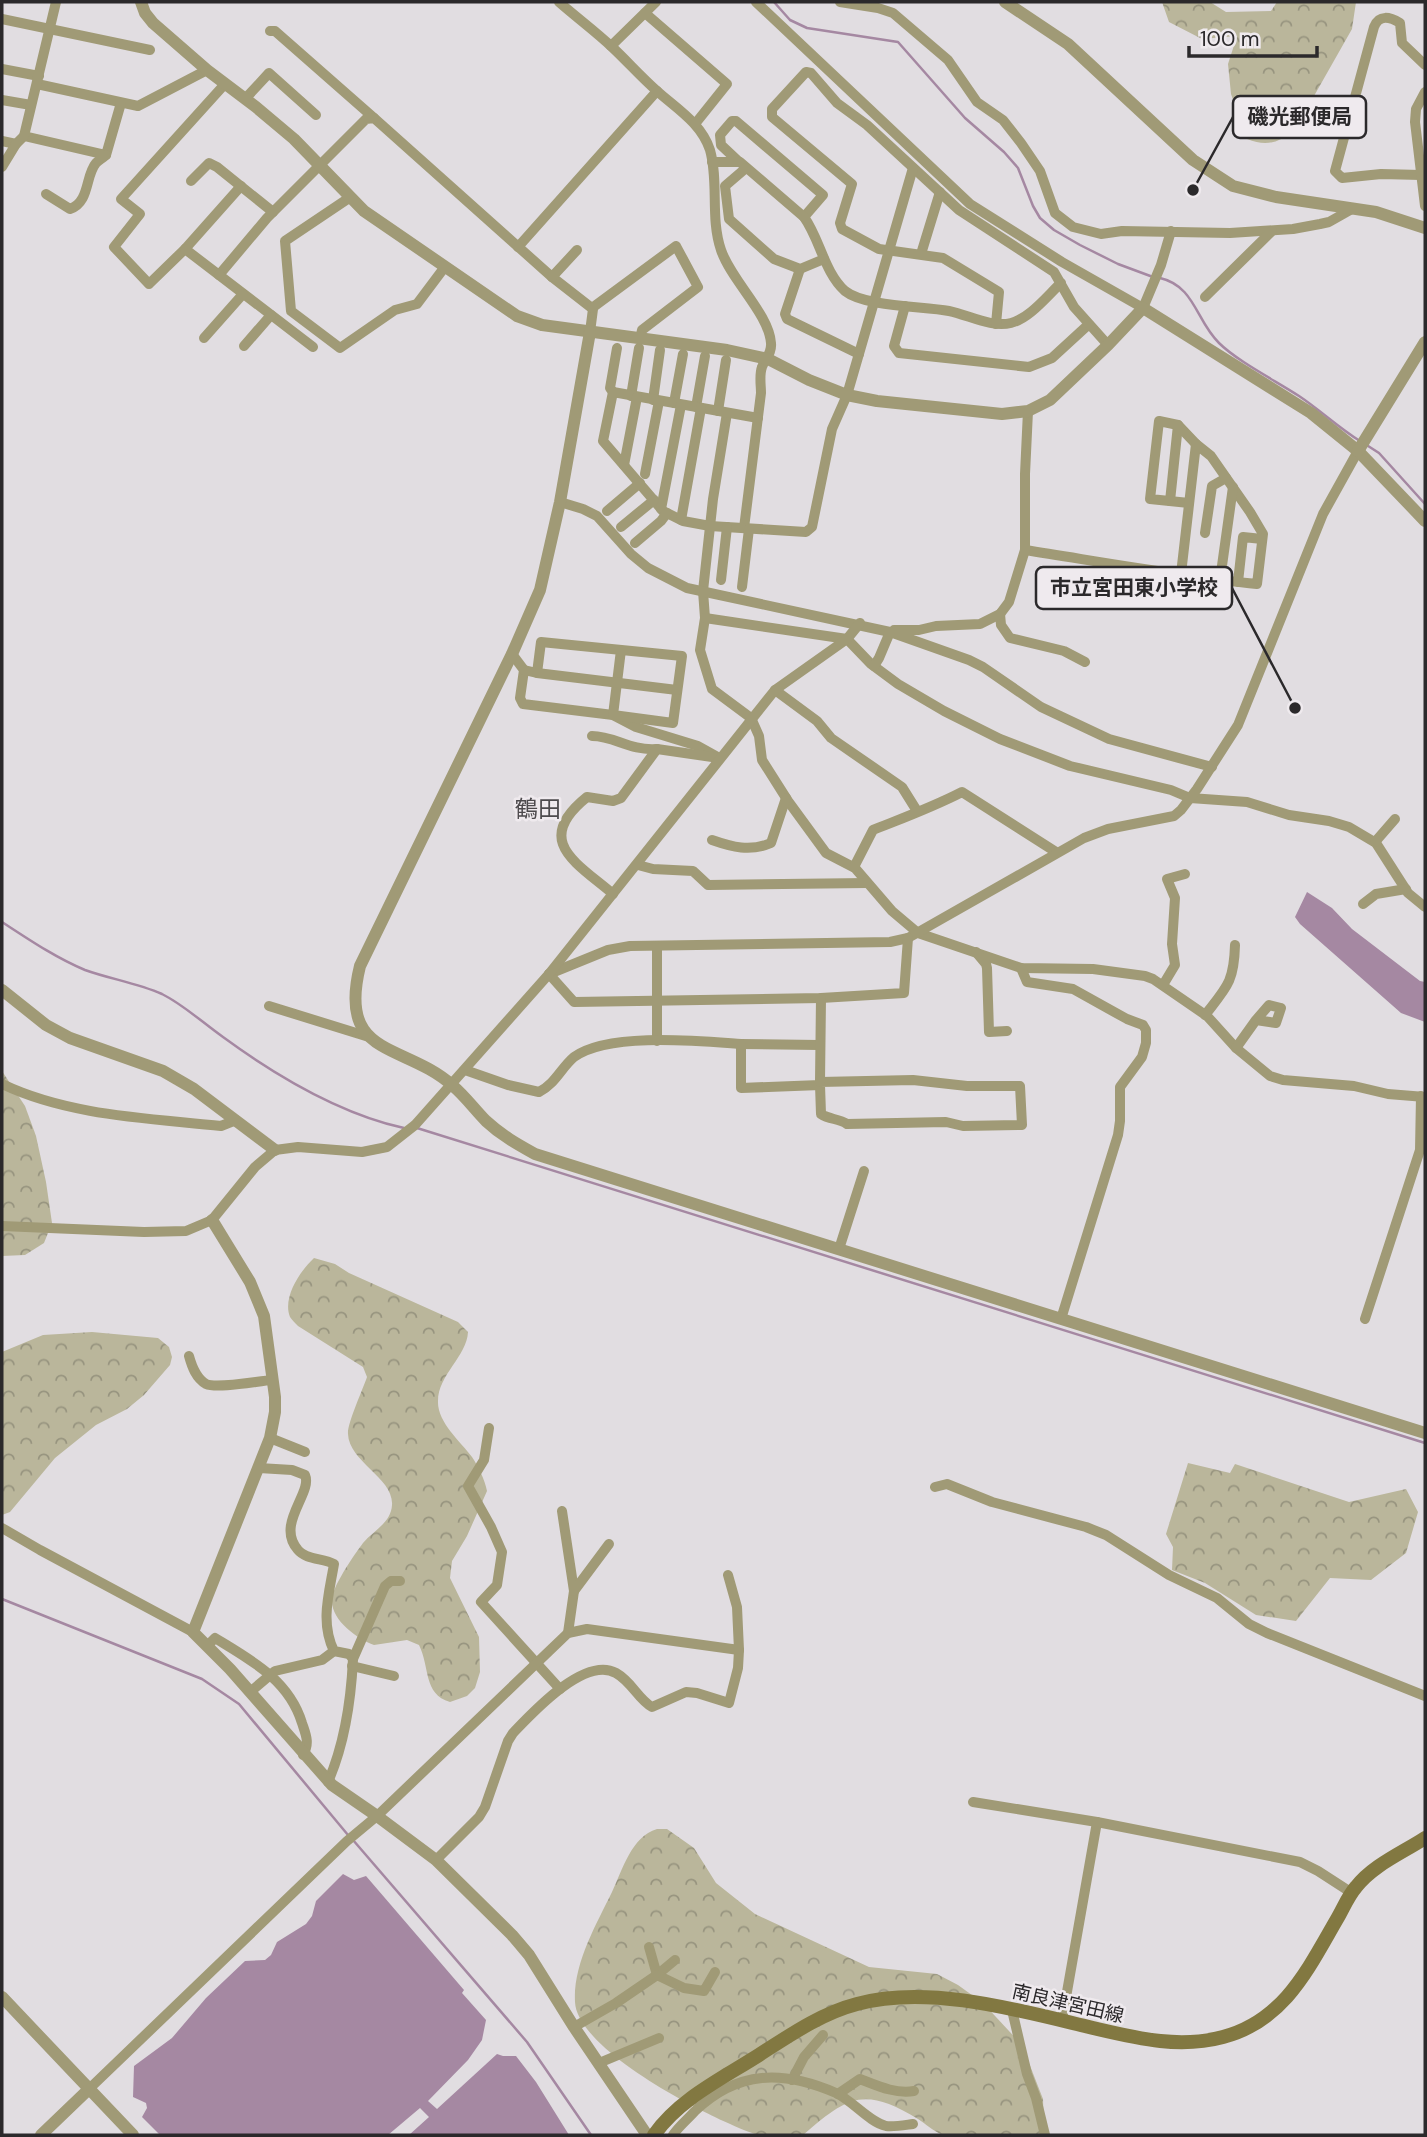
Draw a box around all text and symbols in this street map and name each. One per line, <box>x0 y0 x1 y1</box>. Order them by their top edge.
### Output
scale bar <box>1189 14 1317 58</box>
text: 100 m <box>1200 25 1260 53</box>
callout: 磯光郵便局 <box>1233 96 1366 138</box>
text: 磯光郵便局 <box>1248 103 1353 131</box>
callout: 市立宮田東小学校 <box>1036 567 1232 609</box>
text: 市立宮田東小学校 <box>1050 574 1218 602</box>
district label: 鶴田 <box>515 794 561 824</box>
street label: 南良津宮田線 <box>1010 1978 1126 2028</box>

